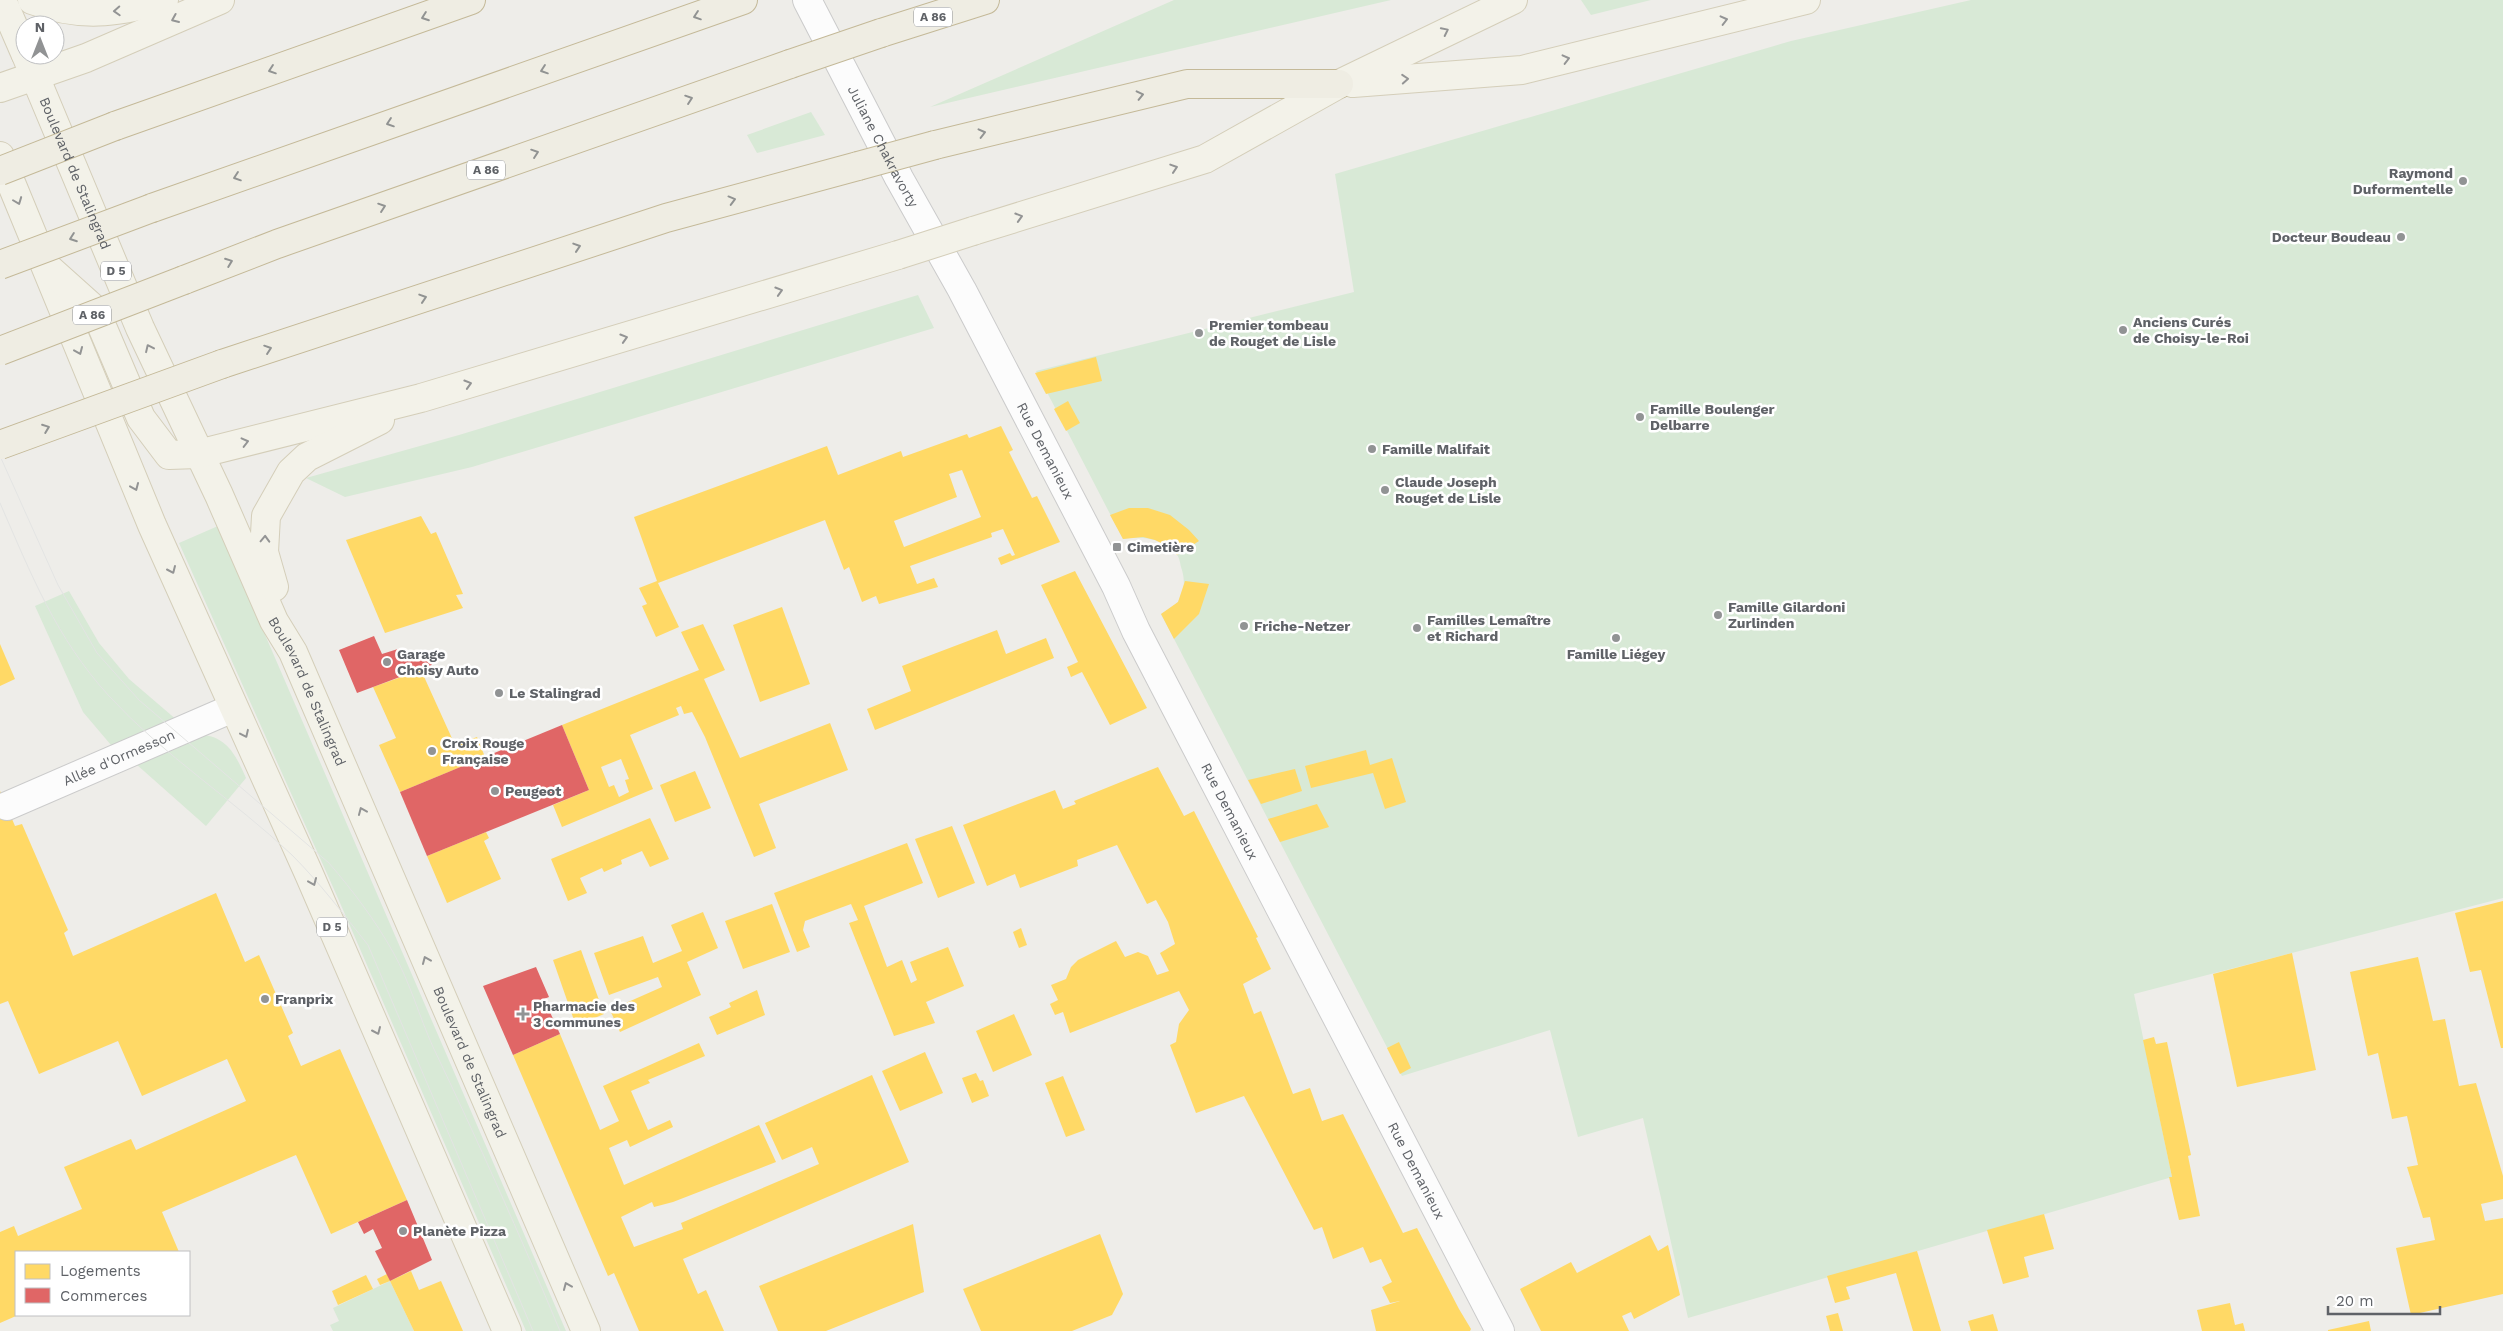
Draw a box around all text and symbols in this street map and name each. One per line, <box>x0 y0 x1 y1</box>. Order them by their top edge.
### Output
one-way arrow <box>113 5 121 16</box>
road number: A 86 <box>914 8 952 26</box>
one-way arrow <box>693 10 702 20</box>
one-way arrow <box>421 11 430 21</box>
one-way arrow <box>171 13 180 24</box>
north arrow <box>15 15 65 65</box>
one-way arrow <box>1719 15 1728 26</box>
text: N <box>35 19 45 35</box>
one-way arrow <box>1440 27 1449 37</box>
one-way arrow <box>1561 54 1570 65</box>
one-way arrow <box>268 64 276 74</box>
one-way arrow <box>540 64 548 74</box>
one-way arrow <box>1401 73 1409 84</box>
street label: Juliane Chakravorty <box>845 83 922 211</box>
one-way arrow <box>1135 90 1144 101</box>
street label: Boulevard de Stalingrad <box>36 95 114 252</box>
one-way arrow <box>684 95 692 105</box>
one-way arrow <box>386 117 395 127</box>
one-way arrow <box>977 128 986 139</box>
one-way arrow <box>531 149 539 159</box>
road number: A 86 <box>467 160 505 180</box>
one-way arrow <box>1170 164 1178 174</box>
place label: Raymond Duformentelle <box>2353 165 2453 197</box>
one-way arrow <box>233 171 241 181</box>
marker: Raymond Duformentelle <box>2457 175 2469 187</box>
one-way arrow <box>728 195 736 205</box>
one-way arrow <box>12 196 22 205</box>
one-way arrow <box>377 203 386 213</box>
one-way arrow <box>1015 213 1023 223</box>
place label: Docteur Boudeau <box>2272 229 2391 245</box>
marker: Docteur Boudeau <box>2395 231 2407 243</box>
one-way arrow <box>69 232 78 242</box>
one-way arrow <box>572 243 581 253</box>
one-way arrow <box>224 258 233 268</box>
road number: D 5 <box>101 262 131 280</box>
one-way arrow <box>775 286 783 296</box>
one-way arrow <box>418 293 426 303</box>
road number: A 86 <box>73 306 111 324</box>
place label: Anciens Curés de Choisy-le-Roi <box>2133 314 2249 346</box>
place label: Premier tombeau de Rouget de Lisle <box>1209 317 1336 349</box>
marker: Anciens Curés de Choisy-le-Roi <box>2117 324 2129 336</box>
marker: Premier tombeau de Rouget de Lisle <box>1193 327 1205 339</box>
one-way arrow <box>619 333 627 343</box>
one-way arrow <box>145 344 156 353</box>
one-way arrow <box>264 345 272 355</box>
one-way arrow <box>73 347 83 355</box>
one-way arrow <box>463 380 472 390</box>
street label: Rue Demanieux <box>1014 400 1077 502</box>
place label: Famille Boulenger Delbarre <box>1650 401 1775 433</box>
marker: Famille Boulenger Delbarre <box>1634 411 1646 423</box>
one-way arrow <box>41 424 49 434</box>
one-way arrow <box>241 437 250 448</box>
place label: Famille Malifait <box>1382 441 1490 457</box>
marker: Famille Malifait <box>1366 443 1378 455</box>
place label: Claude Joseph Rouget de Lisle <box>1395 474 1501 506</box>
one-way arrow <box>130 482 140 490</box>
marker: Claude Joseph Rouget de Lisle <box>1379 484 1391 496</box>
one-way arrow <box>259 535 270 543</box>
place label: Cimetière <box>1127 539 1194 555</box>
marker: Cimetière <box>1111 541 1123 553</box>
one-way arrow <box>165 565 176 574</box>
place label: Famille Gilardoni Zurlinden <box>1728 599 1845 631</box>
marker: Famille Gilardoni Zurlinden <box>1712 609 1724 621</box>
place label: Familles Lemaître et Richard <box>1427 612 1551 644</box>
street label: Boulevard de Stalingrad <box>265 614 349 768</box>
place label: Friche-Netzer <box>1254 618 1350 634</box>
marker: Friche-Netzer <box>1238 620 1250 632</box>
marker: Familles Lemaître et Richard <box>1411 622 1423 634</box>
marker: Famille Liégey <box>1610 632 1622 644</box>
place label: Garage Choisy Auto <box>397 646 479 678</box>
place label: Famille Liégey <box>1567 646 1665 662</box>
marker: Garage Choisy Auto <box>381 656 393 668</box>
place label: Le Stalingrad <box>509 685 601 701</box>
marker: Le Stalingrad <box>493 687 505 699</box>
street label: Allée d'Ormesson <box>61 726 177 789</box>
one-way arrow <box>239 729 249 738</box>
place label: Croix Rouge Française <box>442 735 524 767</box>
marker: Croix Rouge Française <box>426 745 438 757</box>
street label: Rue Demanieux <box>1198 760 1261 862</box>
place label: Peugeot <box>505 783 561 799</box>
marker: Peugeot <box>489 785 501 797</box>
one-way arrow <box>357 807 368 816</box>
one-way arrow <box>306 877 317 886</box>
road number: D 5 <box>317 918 347 936</box>
one-way arrow <box>422 956 433 965</box>
street label: Boulevard de Stalingrad <box>430 984 510 1140</box>
place label: Franprix <box>275 991 334 1007</box>
marker: Franprix <box>259 993 271 1005</box>
place label: Pharmacie des 3 communes <box>533 998 635 1030</box>
marker: Pharmacie des 3 communes <box>517 1008 529 1020</box>
one-way arrow <box>370 1026 381 1035</box>
street label: Rue Demanieux <box>1385 1120 1448 1222</box>
place label: Planète Pizza <box>413 1223 507 1239</box>
marker: Planète Pizza <box>397 1225 409 1237</box>
legend <box>15 1251 190 1316</box>
text: Logements <box>60 1262 141 1280</box>
one-way arrow <box>562 1282 573 1291</box>
scale bar <box>2328 1284 2440 1316</box>
text: Commerces <box>60 1287 147 1305</box>
text: 20 m <box>2336 1292 2374 1310</box>

